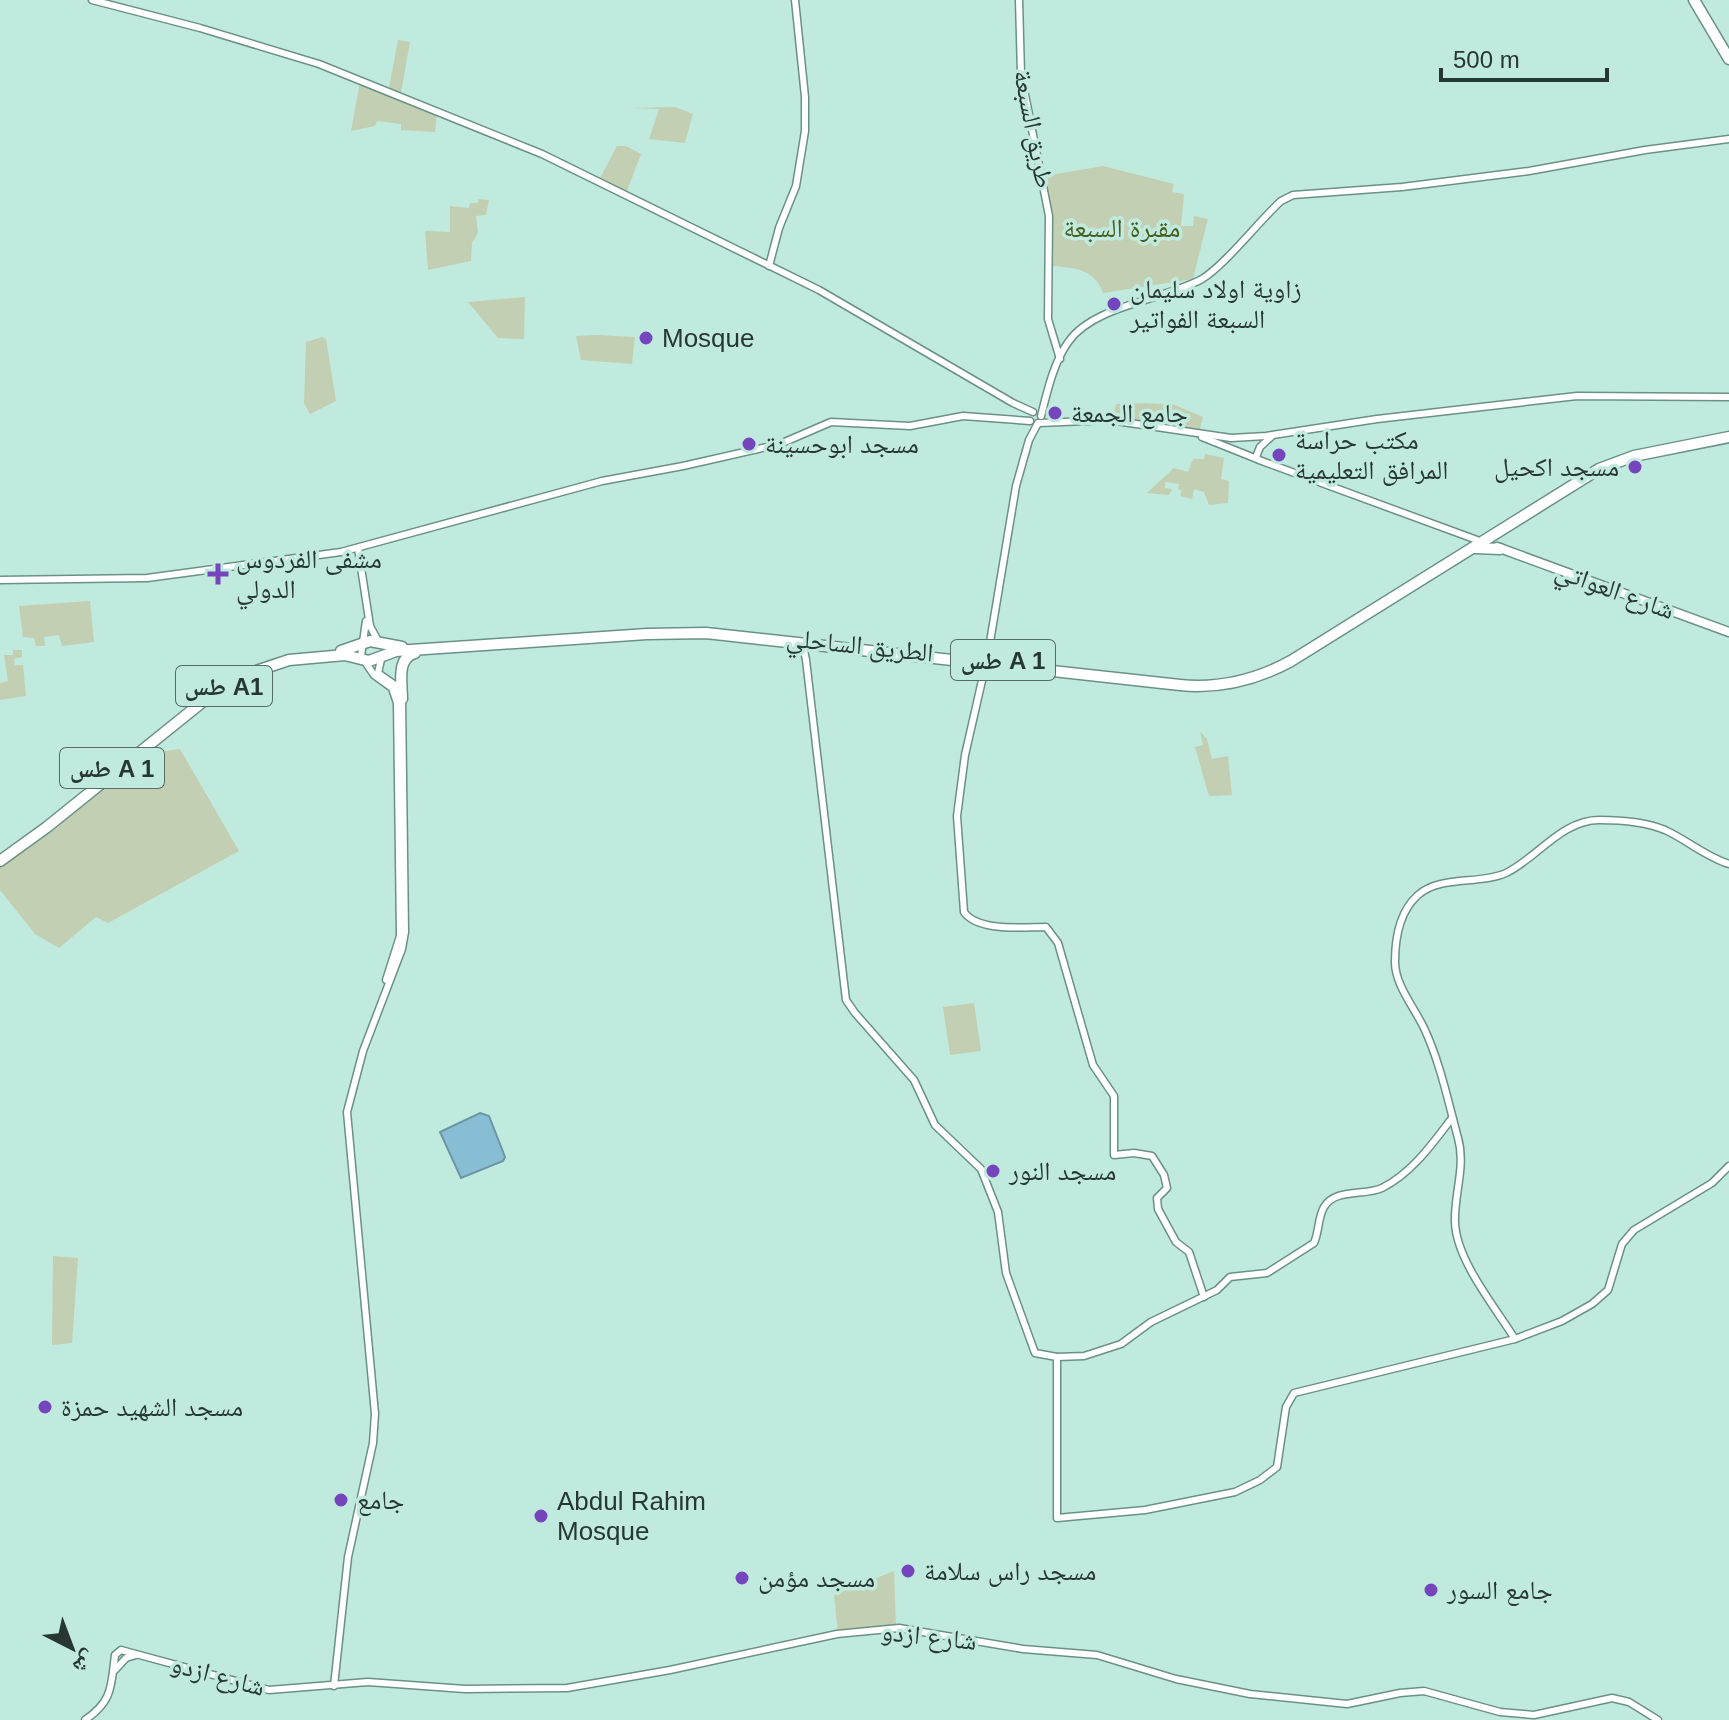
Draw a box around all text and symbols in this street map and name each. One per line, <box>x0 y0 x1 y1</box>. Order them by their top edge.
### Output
scale bar <box>1441 32 1607 82</box>
text: 500 m <box>1453 46 1520 73</box>
street label: طريق السبعة <box>1007 67 1060 191</box>
park label: مقبرة السبعة <box>1064 213 1180 243</box>
place label: زاوية اولاد سليمان السبعة الفواتير <box>1129 274 1302 334</box>
marker: زاوية اولاد سليمان السبعة الفواتير <box>1105 295 1123 313</box>
place label: Mosque <box>662 323 755 353</box>
marker: Mosque <box>637 329 655 347</box>
place label: جامع الجمعة <box>1071 398 1188 430</box>
marker: جامع الجمعة <box>1046 404 1064 422</box>
place label: مكتب حراسة المرافق التعليمية <box>1295 425 1448 486</box>
place label: مسجد ابوحسينة <box>765 429 919 459</box>
marker: مسجد ابوحسينة <box>740 435 758 453</box>
marker: مكتب حراسة المرافق التعليمية <box>1270 446 1288 464</box>
place label: مسجد اكحيل <box>1494 452 1619 483</box>
marker: مسجد اكحيل <box>1626 458 1644 476</box>
place label: مشفى الفردوس الدولي <box>236 544 382 610</box>
street label: شارع العواتي <box>1550 555 1679 631</box>
marker: مشفى الفردوس الدولي <box>207 563 229 585</box>
street label: الطريق الساحلي <box>784 622 935 673</box>
road number: طس A 1 <box>951 640 1055 680</box>
road number: طس A1 <box>176 666 272 706</box>
road number: طس A 1 <box>60 748 164 788</box>
place label: مسجد النور <box>1008 1156 1116 1186</box>
marker: مسجد النور <box>984 1162 1002 1180</box>
place label: مسجد الشهيد حمزة <box>61 1392 243 1422</box>
marker: مسجد الشهيد حمزة <box>36 1398 54 1416</box>
place label: جامع <box>357 1485 404 1517</box>
place label: Abdul Rahim Mosque <box>557 1486 706 1546</box>
marker: جامع <box>332 1491 350 1509</box>
marker: Abdul Rahim Mosque <box>532 1507 550 1525</box>
place label: مسجد راس سلامة <box>924 1556 1096 1587</box>
marker: مسجد راس سلامة <box>899 1562 917 1580</box>
place label: مسجد مؤمن <box>758 1563 875 1594</box>
marker: مسجد مؤمن <box>733 1569 751 1587</box>
place label: جامع السور <box>1446 1575 1553 1607</box>
marker: جامع السور <box>1422 1581 1440 1599</box>
north arrow <box>32 1608 112 1688</box>
street label: شارع ازدو <box>880 1616 978 1657</box>
text: ش <box>67 1645 102 1680</box>
street label: شارع ازدو <box>168 1648 268 1703</box>

